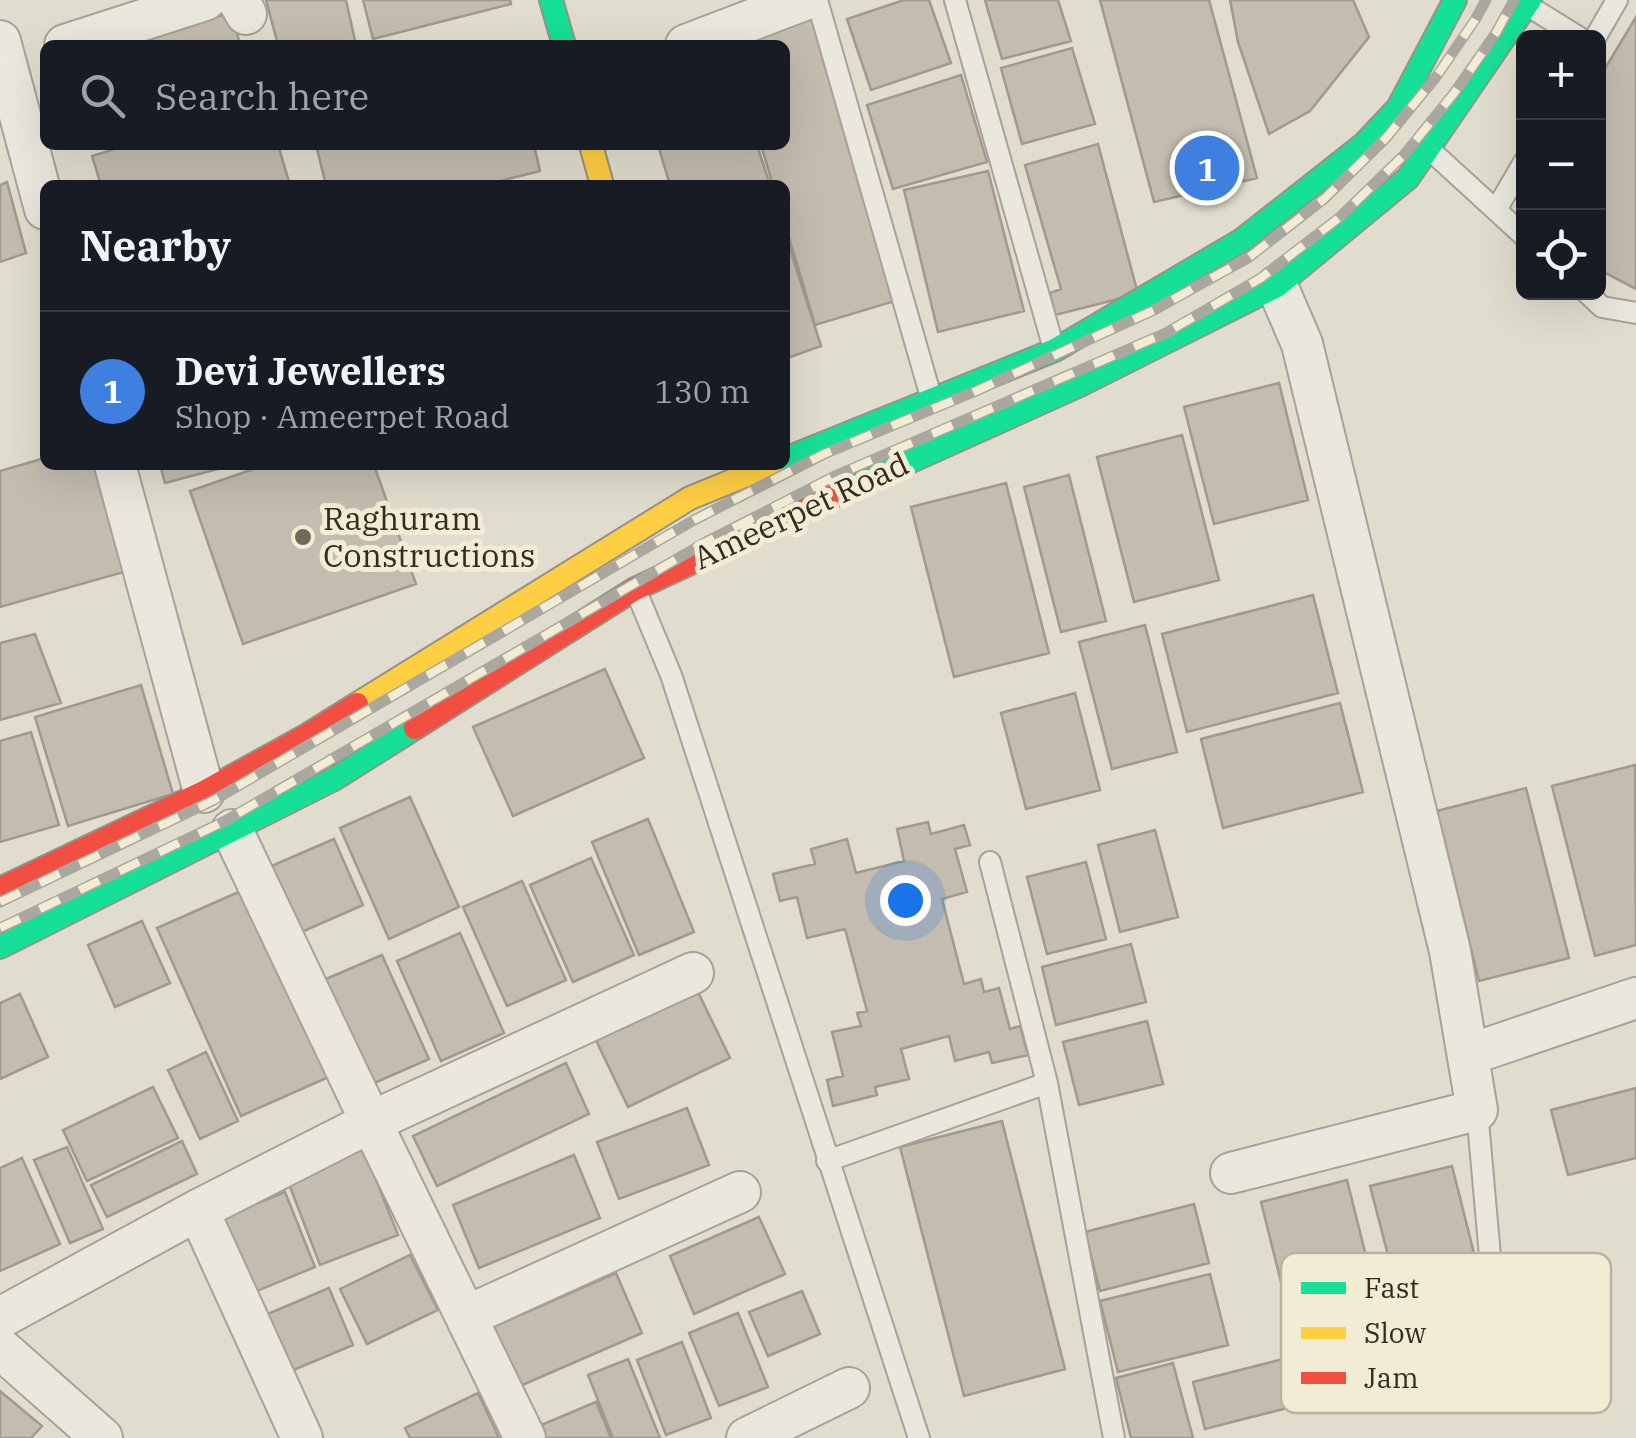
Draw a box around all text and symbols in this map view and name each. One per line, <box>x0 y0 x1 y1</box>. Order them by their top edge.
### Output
map controls <box>1516 30 1606 300</box>
button: + <box>1516 30 1606 120</box>
search box <box>40 40 790 150</box>
icon: search <box>75 68 130 123</box>
text: Search here <box>155 71 369 120</box>
button: − <box>1516 120 1606 210</box>
pin: 1 <box>1174 130 1240 206</box>
button: locate <box>1516 210 1606 300</box>
text: Nearby <box>80 218 231 273</box>
text: Devi Jewellers <box>175 346 446 395</box>
text: 1 <box>103 370 122 412</box>
text: 130 m <box>654 370 750 412</box>
text: Shop · Ameerpet Road <box>175 395 510 437</box>
street label: Ameerpet Road <box>686 442 915 578</box>
place label: Raghuram Constructions <box>323 497 535 576</box>
marker: Raghuram Constructions <box>292 526 314 548</box>
your location <box>880 875 931 926</box>
legend <box>1281 1253 1611 1413</box>
text: Fast <box>1364 1269 1419 1306</box>
text: Slow <box>1364 1314 1426 1351</box>
text: Jam <box>1364 1359 1419 1396</box>

